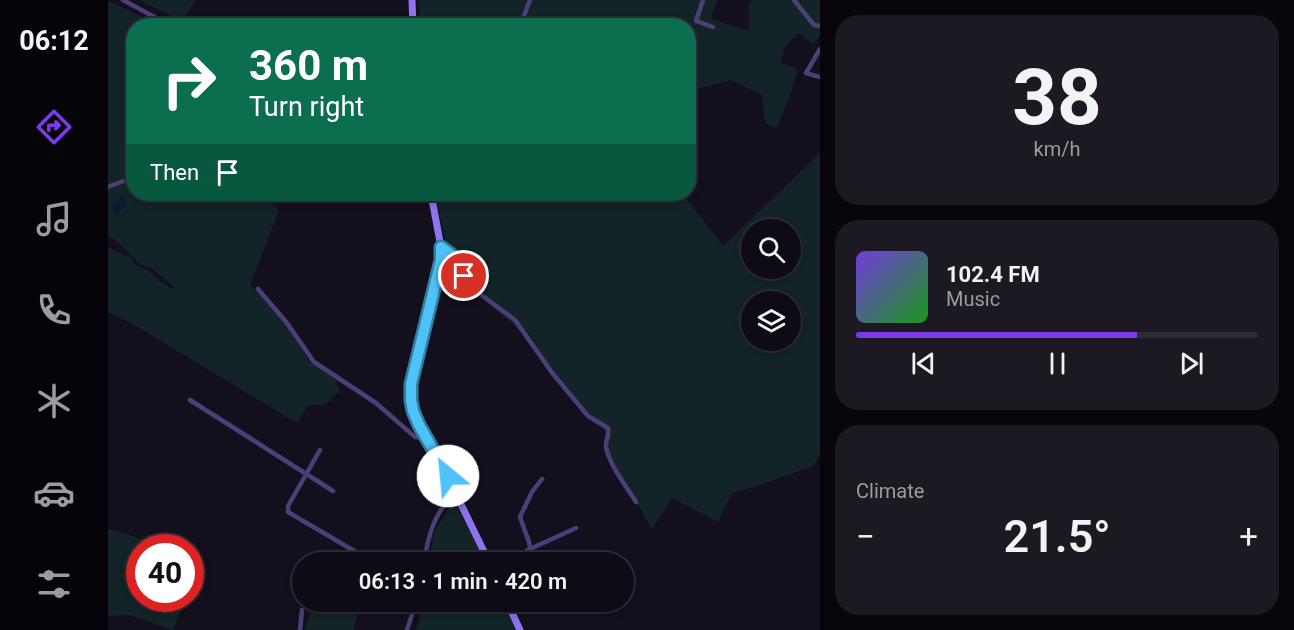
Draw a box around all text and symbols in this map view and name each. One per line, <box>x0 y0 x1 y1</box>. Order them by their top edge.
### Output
text: 06:12 <box>19 25 89 57</box>
text: 360 m <box>249 41 368 90</box>
icon: right <box>150 42 228 120</box>
text: 38 <box>1012 52 1102 143</box>
text: Turn right <box>249 91 364 123</box>
icon: directions <box>33 106 75 148</box>
text: km/h <box>1034 137 1080 161</box>
icon: arrive <box>211 156 244 189</box>
text: Then <box>150 160 199 185</box>
icon: music <box>33 198 75 240</box>
map controls <box>741 219 801 351</box>
button: search <box>741 219 801 279</box>
pin <box>438 250 489 301</box>
icon: arrive <box>447 259 480 292</box>
text: 102.4 FM <box>946 262 1040 287</box>
text: Music <box>946 287 1000 311</box>
icon: phone <box>33 289 75 331</box>
button: layers <box>741 291 801 351</box>
icon: previous <box>907 347 940 380</box>
icon: pause <box>1041 347 1074 380</box>
icon: next <box>1175 347 1208 380</box>
icon: climate <box>33 380 75 422</box>
position arrow <box>416 444 480 508</box>
icon: car <box>33 472 75 514</box>
text: Climate <box>856 479 924 503</box>
text: 21.5° <box>1003 510 1111 563</box>
text: − <box>856 517 875 556</box>
text: + <box>1239 517 1258 556</box>
speed limit sign: 40 <box>126 534 204 612</box>
icon: filters <box>33 563 75 605</box>
text: 06:13 · 1 min · 420 m <box>359 569 567 594</box>

